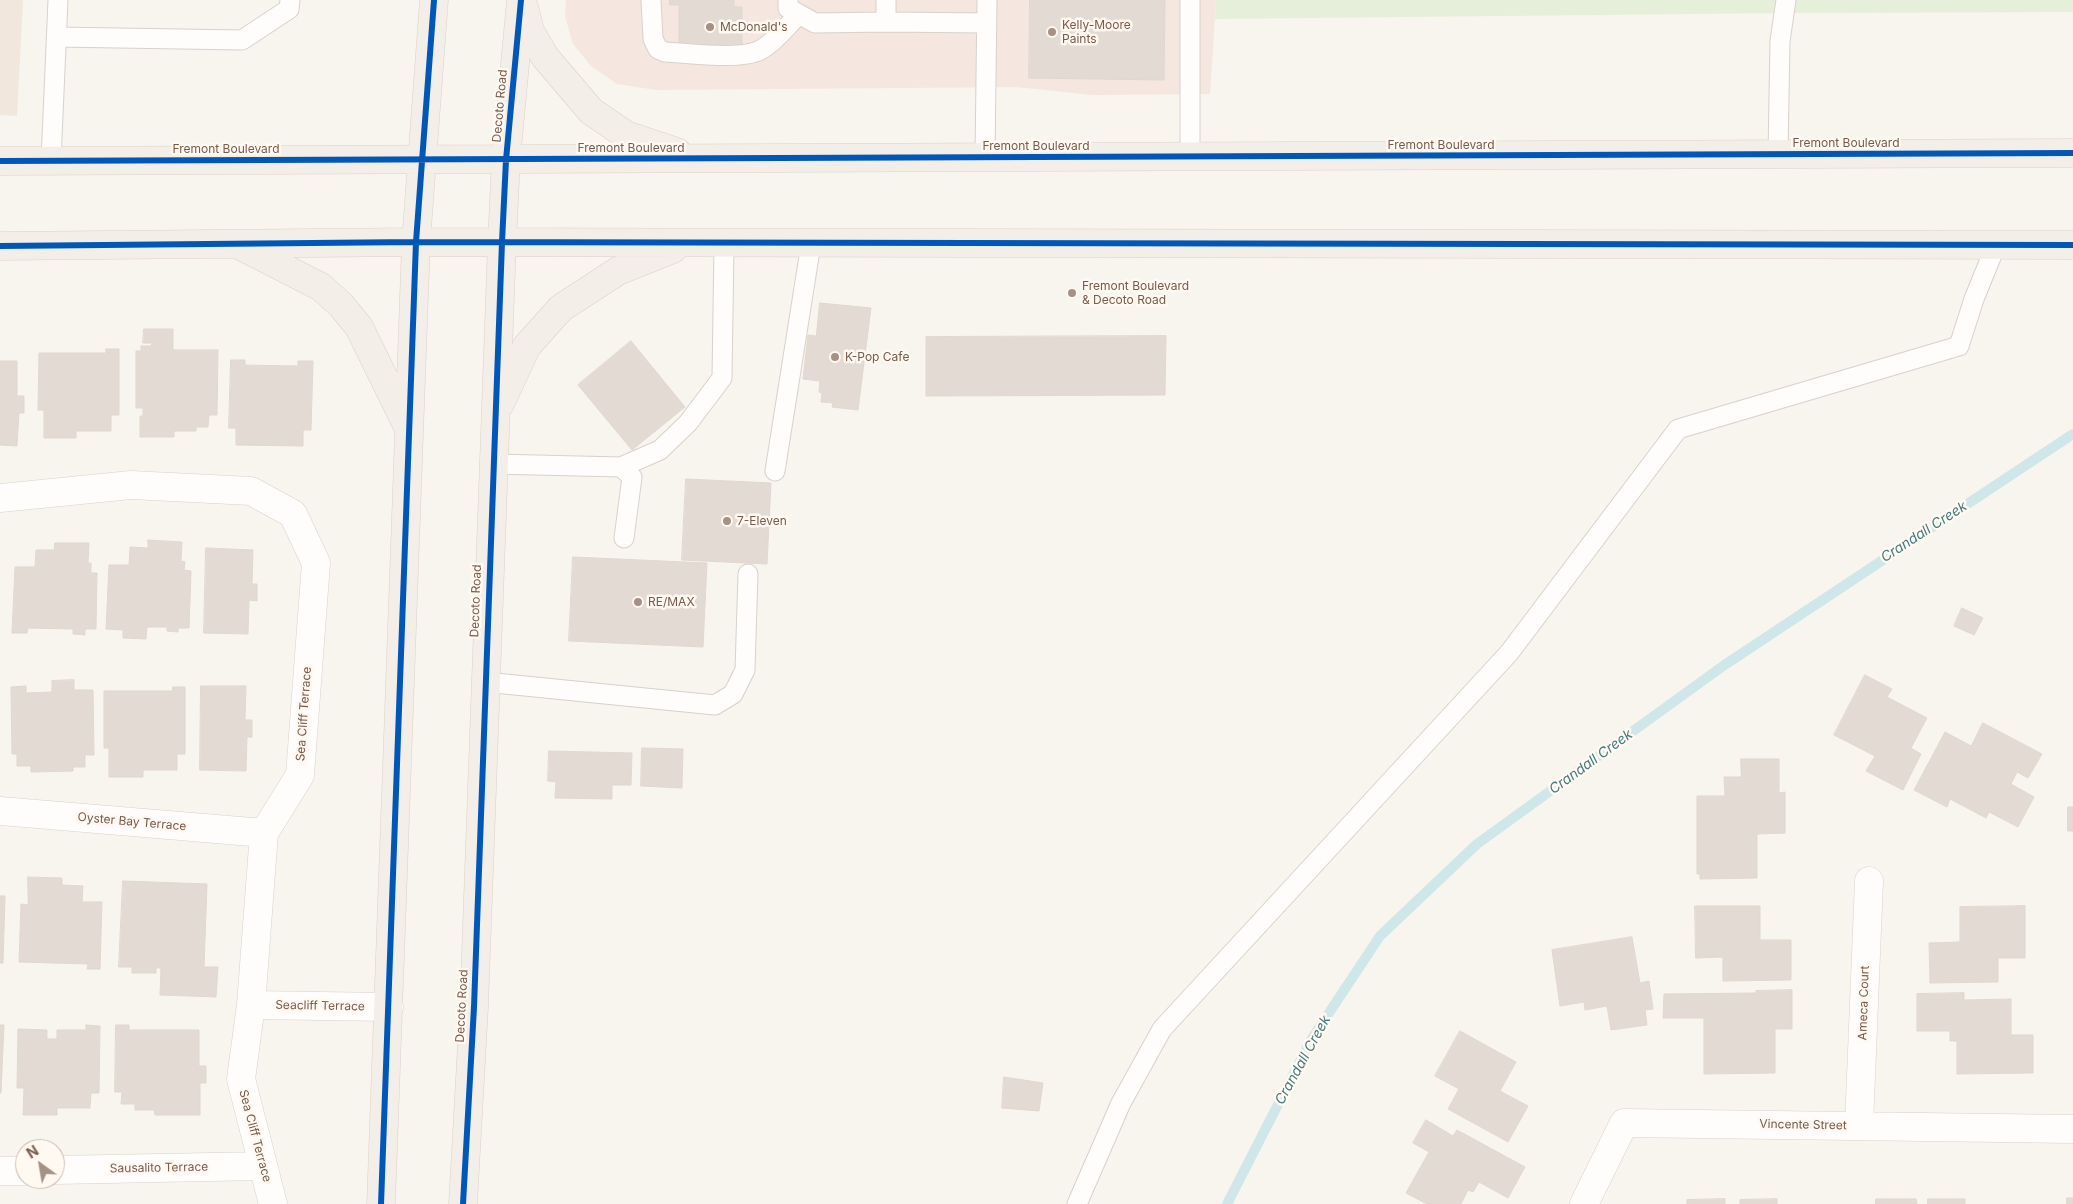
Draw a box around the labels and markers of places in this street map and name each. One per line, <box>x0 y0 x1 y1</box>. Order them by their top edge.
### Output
place label: Kelly-Moore Paints <box>1062 18 1131 46</box>
place label: McDonald's <box>720 20 788 34</box>
marker: McDonald's <box>704 21 716 33</box>
marker: Kelly-Moore Paints <box>1046 26 1058 38</box>
place label: Fremont Boulevard & Decoto Road <box>1082 279 1189 307</box>
marker: Fremont Boulevard & Decoto Road <box>1066 287 1078 299</box>
place label: K-Pop Cafe <box>845 350 909 364</box>
marker: K-Pop Cafe <box>829 351 841 363</box>
place label: 7-Eleven <box>737 514 787 528</box>
marker: 7-Eleven <box>721 515 733 527</box>
place label: RE/MAX <box>648 595 695 609</box>
marker: RE/MAX <box>632 596 644 608</box>

